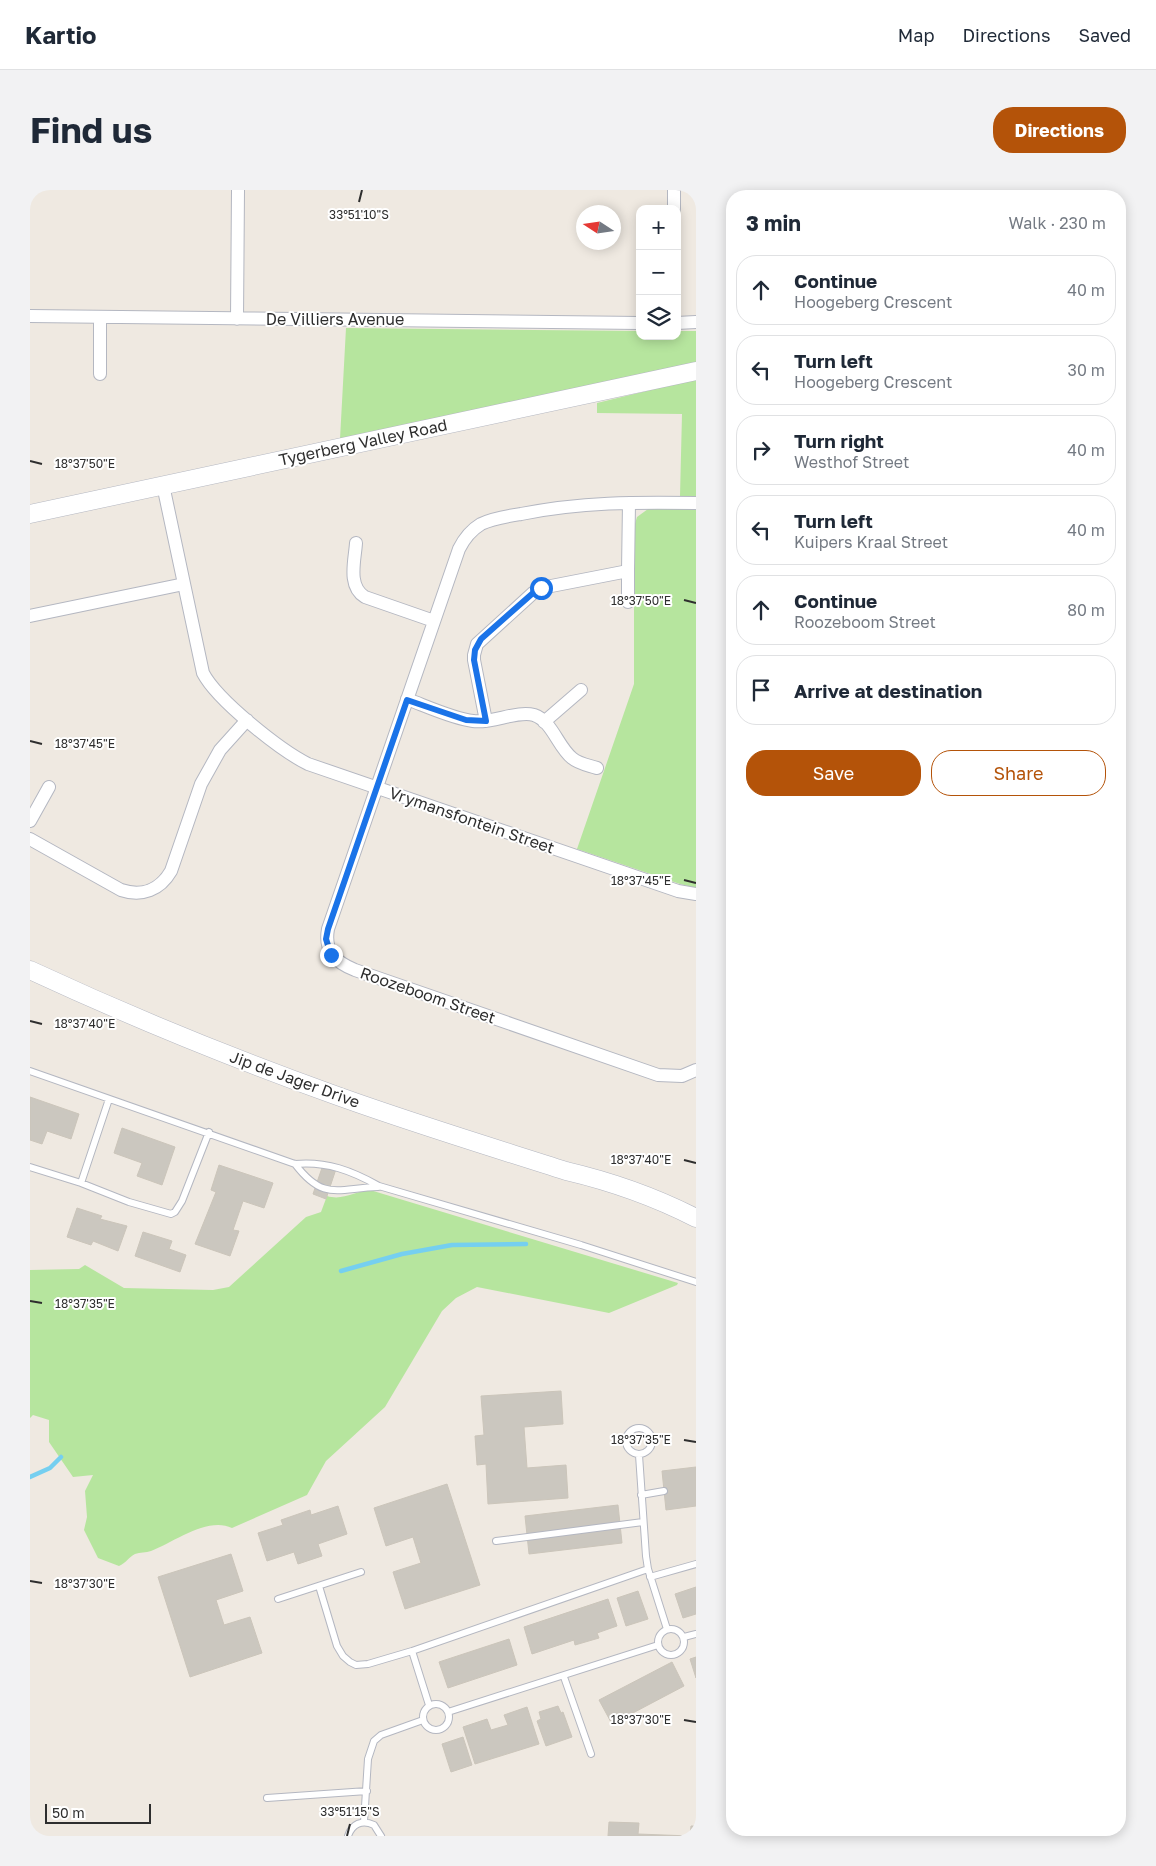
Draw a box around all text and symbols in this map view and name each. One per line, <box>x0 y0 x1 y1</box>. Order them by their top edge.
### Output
text: Kartio <box>25 20 97 49</box>
text: Map <box>898 24 934 46</box>
text: Directions <box>962 24 1050 46</box>
text: Saved <box>1078 24 1131 46</box>
button: Directions <box>993 107 1126 153</box>
text: Find us <box>30 109 152 151</box>
north arrow <box>576 205 621 250</box>
map controls <box>636 205 681 340</box>
button: + <box>636 205 681 250</box>
text: 33°51'10"S <box>329 207 389 222</box>
text: 3 min <box>746 210 801 236</box>
text: Walk · 230 m <box>1009 213 1106 233</box>
button: − <box>636 250 681 295</box>
text: Continue <box>794 269 877 292</box>
icon: ahead <box>747 276 775 304</box>
text: 40 m <box>1067 280 1105 300</box>
text: Hoogeberg Crescent <box>794 292 952 312</box>
button: layers <box>636 295 681 340</box>
street label: De Villiers Avenue <box>266 309 404 329</box>
text: Turn left <box>794 349 873 372</box>
icon: left <box>747 356 775 384</box>
text: 30 m <box>1068 360 1105 380</box>
text: Hoogeberg Crescent <box>794 372 952 392</box>
street label: Tygerberg Valley Road <box>277 414 449 470</box>
text: Turn right <box>794 429 884 452</box>
icon: right <box>747 436 775 464</box>
text: 40 m <box>1067 440 1105 460</box>
text: Westhof Street <box>794 452 909 472</box>
text: 18°37'50"E <box>55 456 115 471</box>
text: Turn left <box>794 509 873 532</box>
icon: left <box>747 516 775 544</box>
text: 40 m <box>1067 520 1105 540</box>
text: Kuipers Kraal Street <box>794 532 948 552</box>
route start <box>530 577 553 600</box>
text: Continue <box>794 589 877 612</box>
text: 18°37'50"E <box>611 593 671 608</box>
icon: ahead <box>747 596 775 624</box>
text: 80 m <box>1067 600 1105 620</box>
text: Roozeboom Street <box>794 612 936 632</box>
icon: arrive <box>747 676 775 704</box>
text: Arrive at destination <box>794 679 982 702</box>
text: 18°37'45"E <box>55 736 115 751</box>
button: Save <box>746 750 921 796</box>
button: Share <box>931 750 1106 796</box>
street label: Vrymansfontein Street <box>387 782 557 858</box>
text: 18°37'45"E <box>611 873 671 888</box>
route end <box>320 944 343 967</box>
street label: Roozeboom Street <box>358 962 498 1028</box>
text: 18°37'40"E <box>55 1016 115 1031</box>
street label: Jip de Jager Drive <box>227 1046 363 1112</box>
text: 18°37'40"E <box>611 1152 671 1167</box>
text: 18°37'35"E <box>55 1296 115 1311</box>
text: 18°37'35"E <box>611 1432 671 1447</box>
text: 18°37'30"E <box>55 1576 115 1591</box>
text: 18°37'30"E <box>611 1712 671 1727</box>
scale bar <box>45 1801 151 1824</box>
text: 50 m <box>52 1804 85 1821</box>
text: 33°51'15"S <box>320 1804 380 1819</box>

